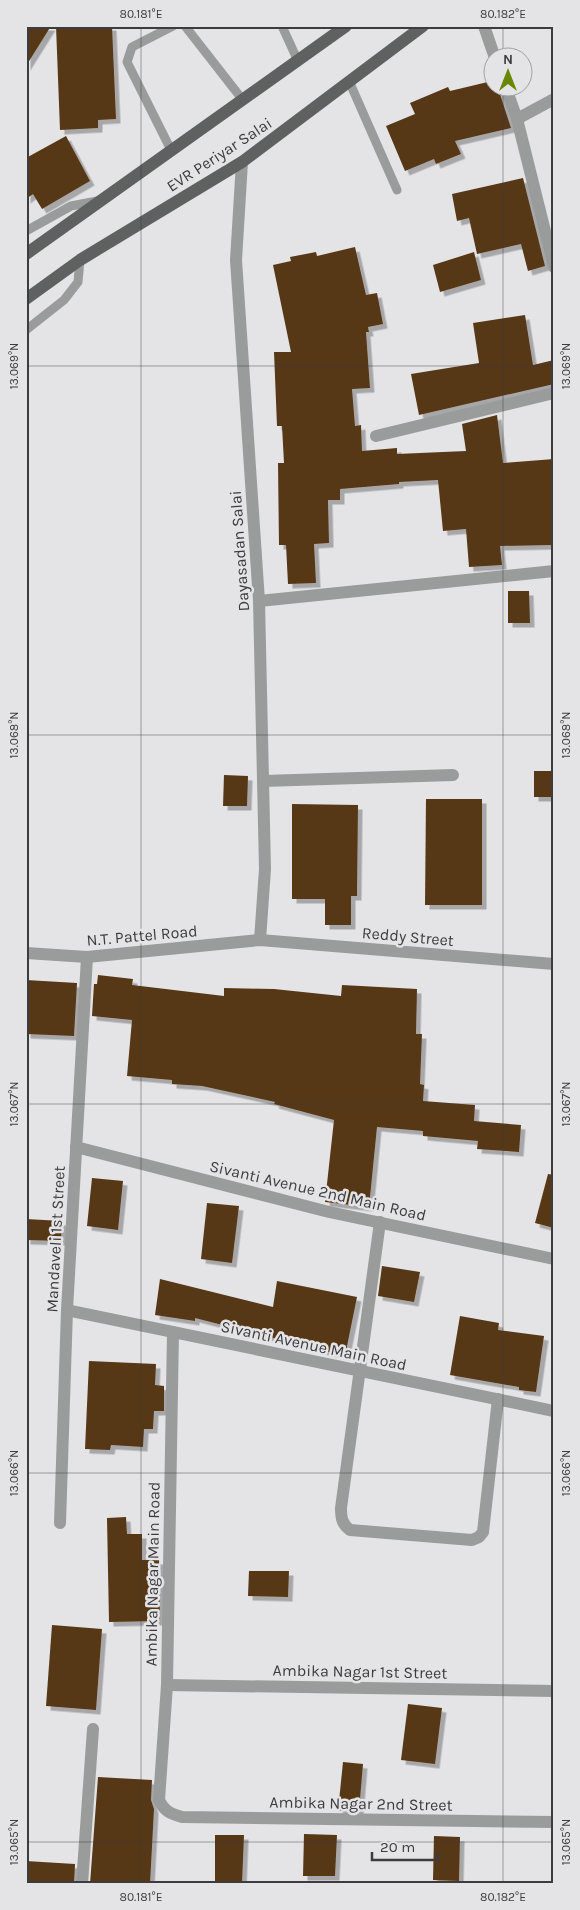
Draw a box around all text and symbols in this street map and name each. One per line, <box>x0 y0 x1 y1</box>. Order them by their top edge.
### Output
text: 80.181°E <box>120 7 162 21</box>
text: 80.182°E <box>480 7 526 21</box>
north arrow <box>482 48 532 98</box>
text: N <box>503 51 513 68</box>
street label: EVR Periyar Salai <box>163 113 275 195</box>
text: 13.069°N <box>7 343 21 389</box>
text: 13.069°N <box>559 343 573 389</box>
street label: Dayasadan Salai <box>226 490 253 612</box>
text: 13.068°N <box>7 712 21 758</box>
text: 13.068°N <box>559 712 573 758</box>
street label: N.T. Pattel Road <box>86 921 198 950</box>
street label: Reddy Street <box>361 923 455 950</box>
text: 13.067°N <box>7 1081 21 1127</box>
text: 13.067°N <box>559 1081 573 1127</box>
street label: Sivanti Avenue 2nd Main Road <box>208 1156 428 1225</box>
street label: Mandaveli 1st Street <box>42 1165 69 1313</box>
street label: Sivanti Avenue Main Road <box>219 1317 409 1374</box>
text: 13.066°N <box>7 1450 21 1496</box>
text: 13.066°N <box>559 1450 573 1496</box>
street label: Ambika Nagar Main Road <box>141 1482 164 1666</box>
street label: Ambika Nagar 1st Street <box>273 1660 447 1683</box>
street label: Ambika Nagar 2nd Street <box>269 1792 453 1815</box>
text: 13.065°N <box>7 1819 21 1865</box>
text: 13.065°N <box>559 1819 573 1865</box>
scale bar <box>372 1830 439 1862</box>
text: 20 m <box>380 1838 415 1856</box>
text: 80.181°E <box>120 1890 162 1904</box>
text: 80.182°E <box>480 1890 526 1904</box>

